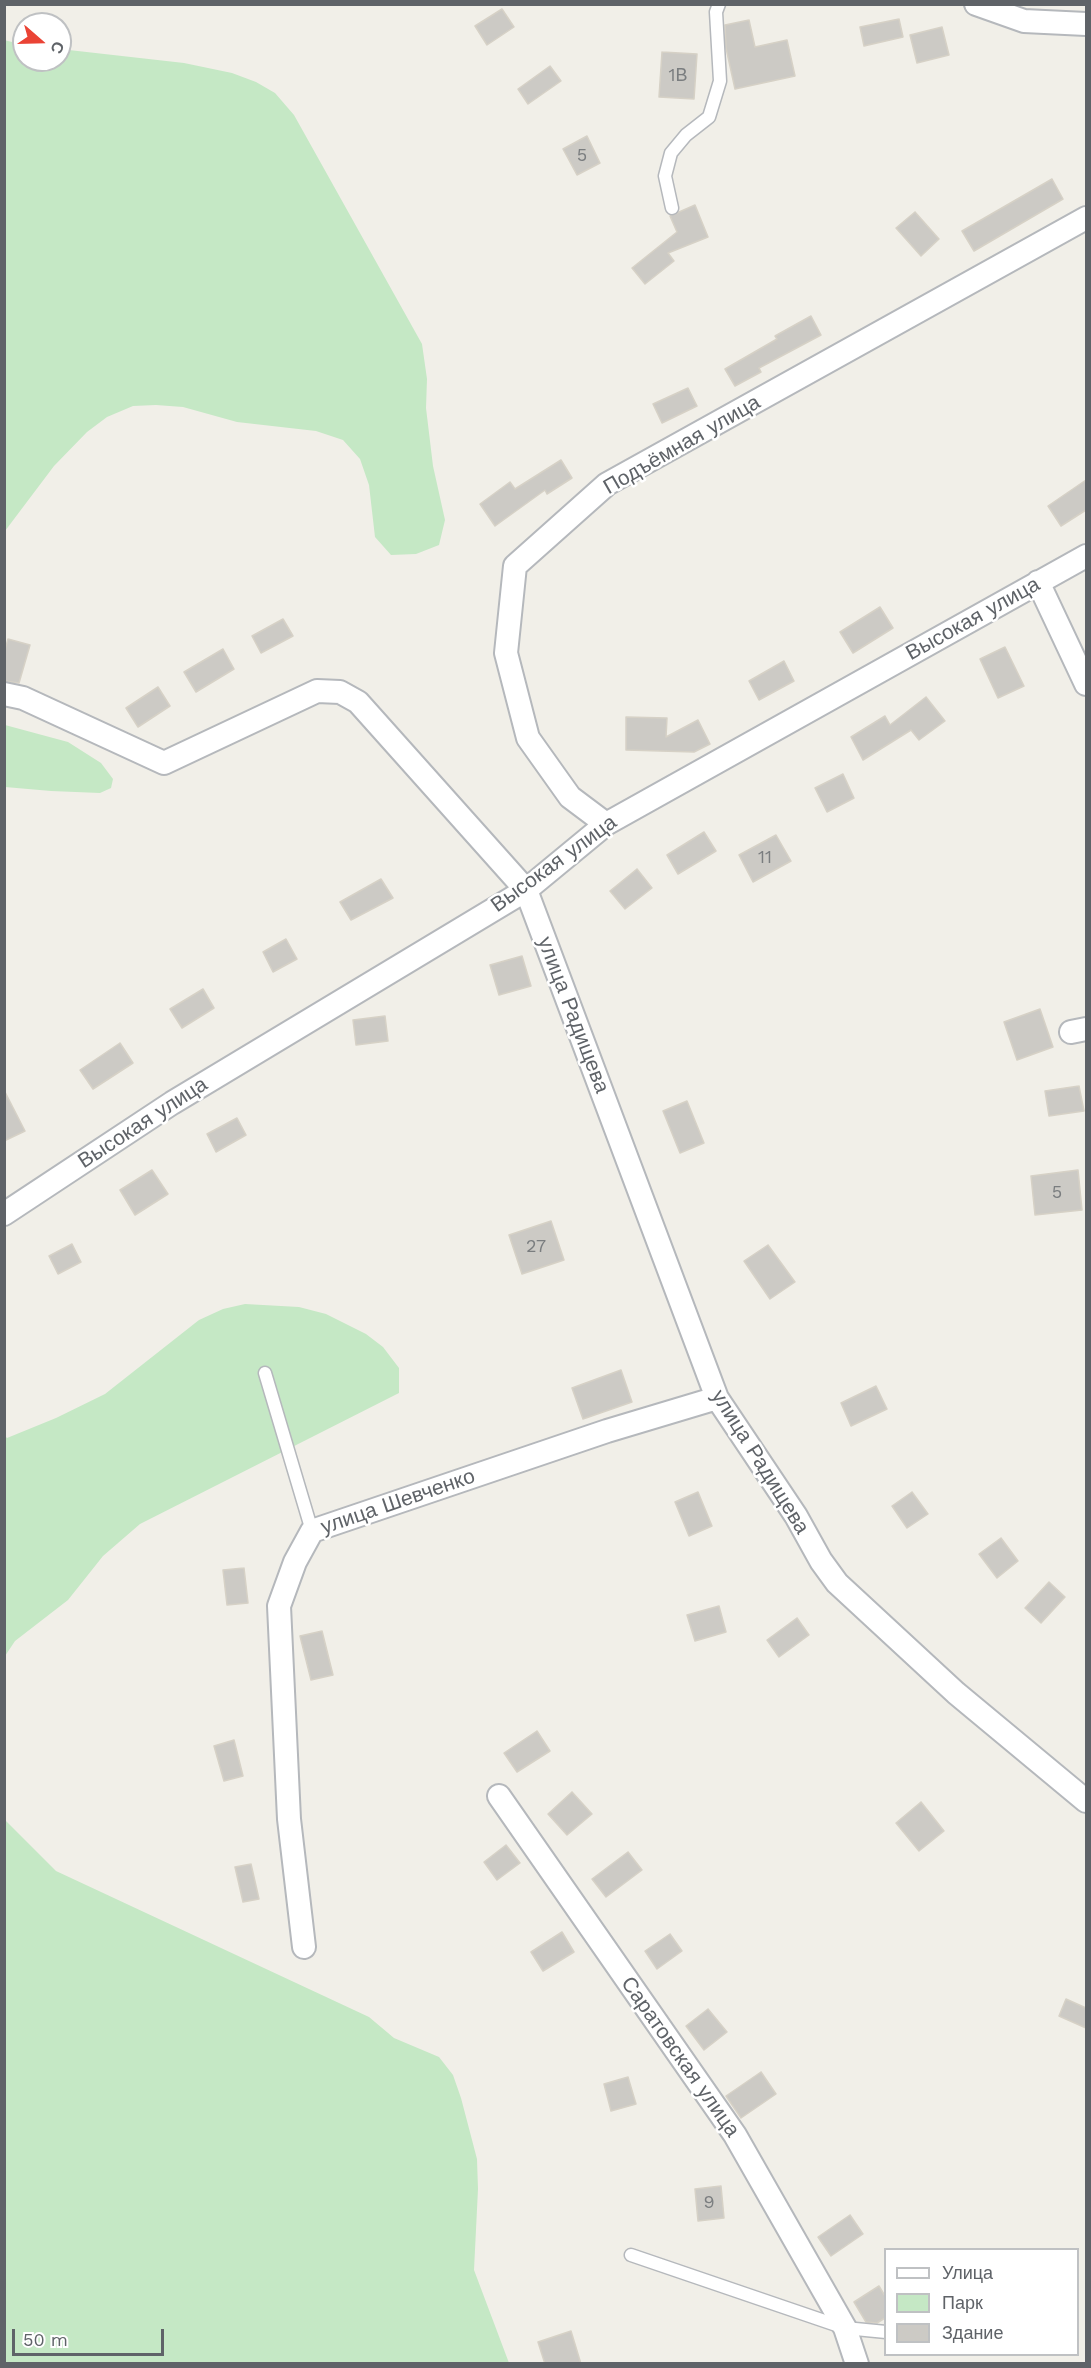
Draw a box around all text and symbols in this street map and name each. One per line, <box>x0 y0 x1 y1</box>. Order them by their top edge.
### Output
north arrow <box>12 12 72 72</box>
text: С <box>47 39 68 56</box>
house number: 1В <box>668 65 688 87</box>
house number: 5 <box>577 145 587 167</box>
street label: Подъёмная улица <box>599 390 765 500</box>
street label: Высокая улица <box>902 572 1044 666</box>
street label: Высокая улица <box>486 810 622 918</box>
house number: 11 <box>758 847 772 869</box>
street label: улица Радищева <box>532 933 614 1097</box>
street label: Высокая улица <box>74 1072 212 1174</box>
house number: 5 <box>1052 1182 1062 1204</box>
house number: 27 <box>526 1236 546 1258</box>
street label: улица Радищева <box>706 1385 814 1539</box>
street label: улица Шевченко <box>318 1464 478 1540</box>
street label: Саратовская улица <box>615 1972 745 2142</box>
house number: 9 <box>703 2192 715 2214</box>
legend <box>884 2248 1079 2356</box>
text: Улица <box>942 2262 993 2283</box>
text: Парк <box>942 2292 983 2313</box>
scale bar <box>15 2317 166 2355</box>
text: Здание <box>942 2322 1003 2343</box>
text: 50 m <box>23 2329 68 2350</box>

